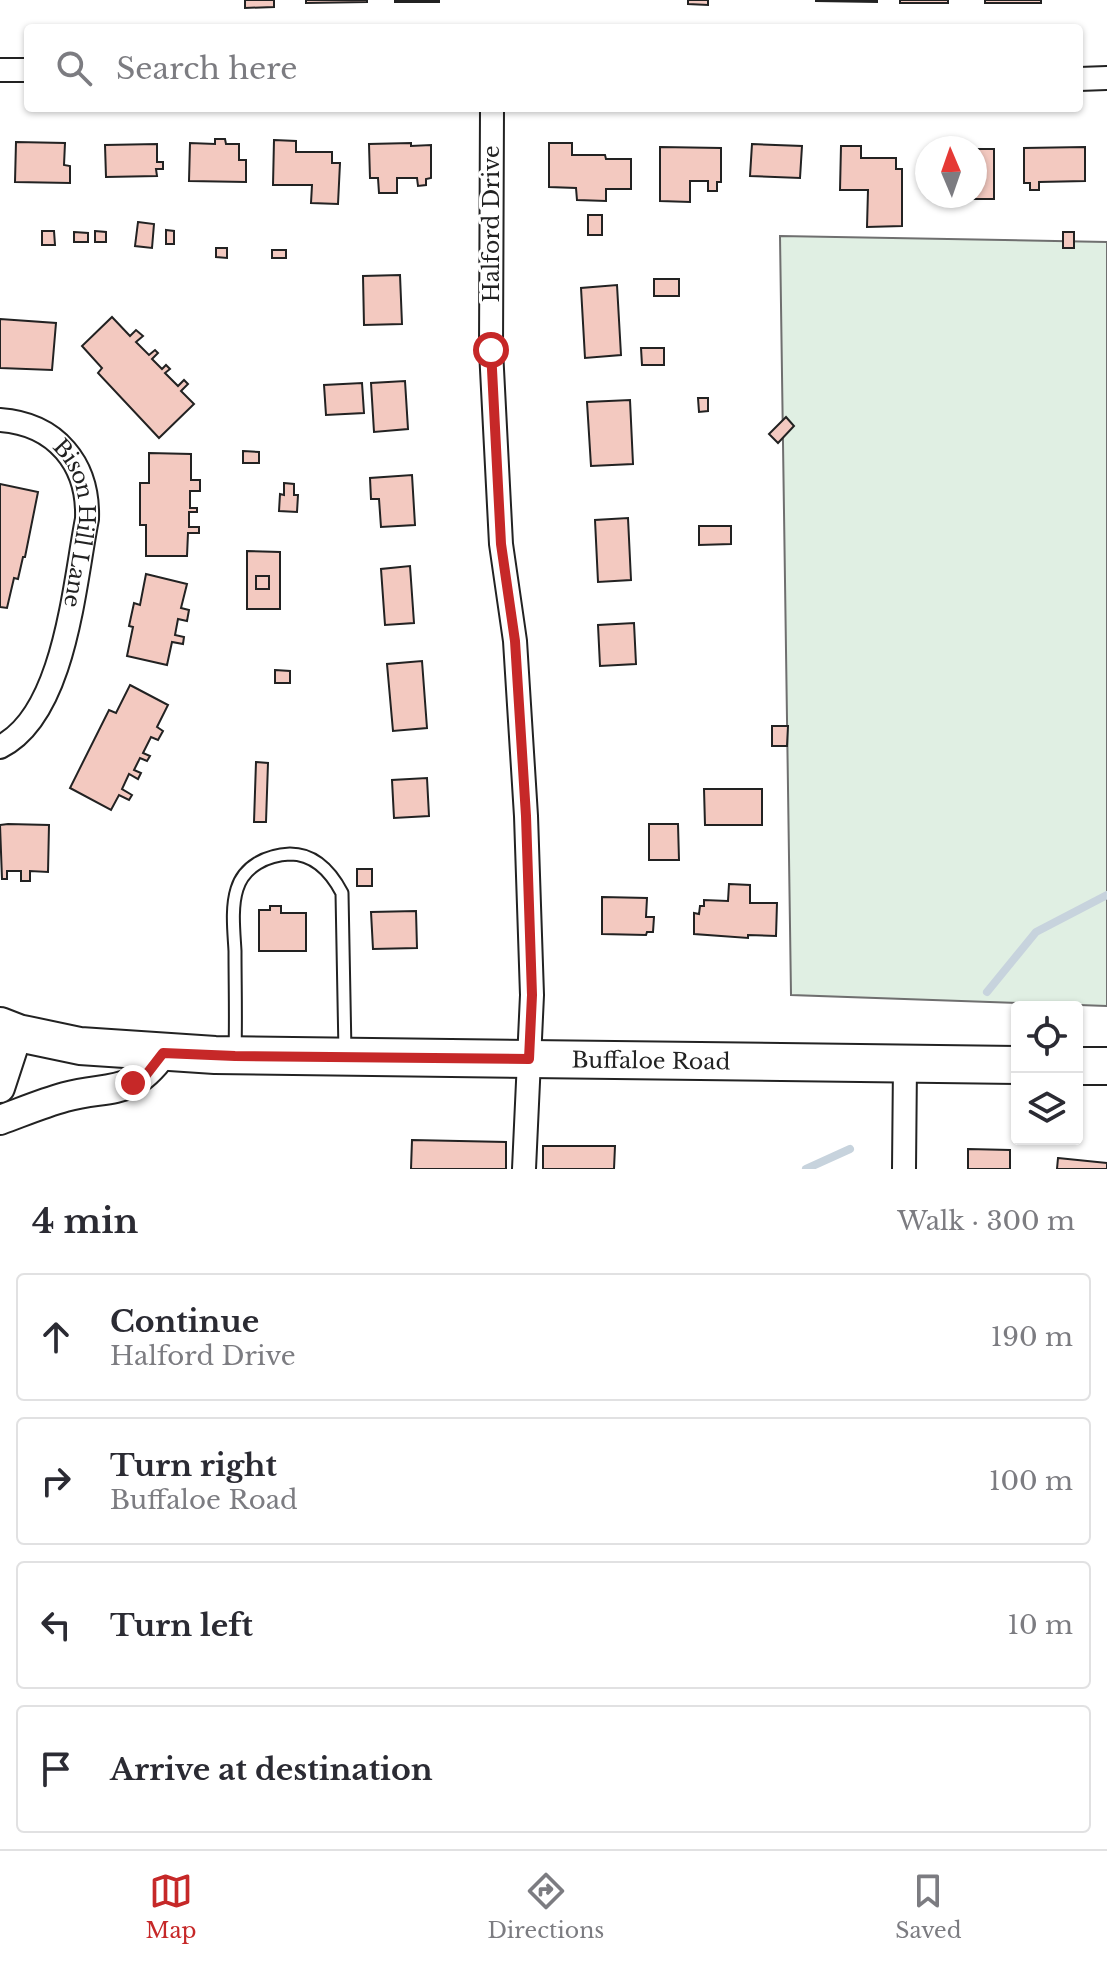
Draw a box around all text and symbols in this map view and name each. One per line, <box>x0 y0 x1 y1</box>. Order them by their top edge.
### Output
search box <box>24 24 1083 112</box>
icon: search <box>52 46 96 90</box>
text: Search here <box>116 50 297 87</box>
north arrow <box>915 136 987 208</box>
street label: Halford Drive <box>478 145 505 303</box>
route start <box>473 332 509 368</box>
street label: Bison Hill Lane <box>48 433 101 610</box>
map controls <box>1011 1001 1083 1145</box>
button: locate <box>1011 1001 1083 1073</box>
street label: Buffaloe Road <box>571 1046 731 1075</box>
route end <box>115 1065 151 1101</box>
button: layers <box>1011 1073 1083 1145</box>
text: 4 min <box>32 1200 138 1242</box>
text: Walk · 300 m <box>897 1205 1075 1237</box>
text: Continue <box>110 1303 259 1340</box>
icon: ahead <box>34 1315 78 1359</box>
text: 190 m <box>991 1321 1073 1353</box>
text: Halford Drive <box>110 1340 296 1372</box>
text: Turn right <box>110 1447 277 1484</box>
icon: right <box>34 1459 78 1503</box>
text: 100 m <box>989 1465 1073 1497</box>
text: Buffaloe Road <box>110 1484 298 1516</box>
icon: left <box>34 1603 78 1647</box>
text: Turn left <box>110 1607 253 1644</box>
text: 10 m <box>1007 1609 1073 1641</box>
icon: arrive <box>34 1747 78 1791</box>
text: Arrive at destination <box>110 1751 433 1788</box>
tab: Map <box>145 1869 197 1944</box>
tab: Directions <box>487 1869 604 1944</box>
tab: Saved <box>895 1869 962 1944</box>

